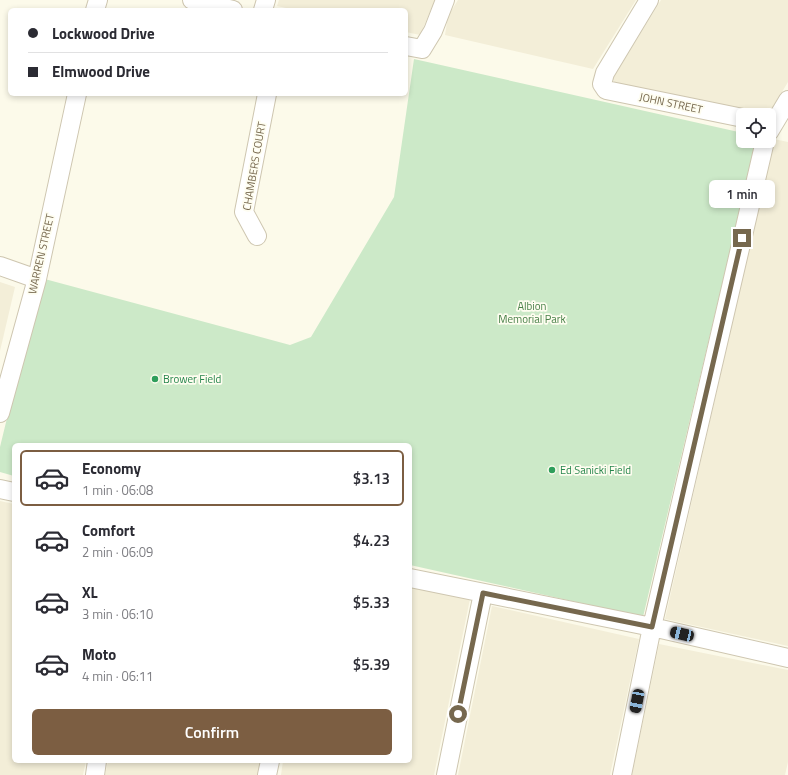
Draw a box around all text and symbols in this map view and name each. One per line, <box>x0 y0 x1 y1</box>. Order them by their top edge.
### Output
text: Lockwood Drive <box>52 22 155 45</box>
text: Elmwood Drive <box>52 60 150 83</box>
street label: JOHN STREET <box>638 89 704 118</box>
map controls <box>736 108 776 148</box>
button: locate <box>736 108 776 148</box>
street label: CHAMBERS COURT <box>238 120 270 212</box>
callout: 1 min <box>709 180 775 208</box>
text: 1 min <box>726 184 758 204</box>
street label: WARREN STREET <box>24 212 58 296</box>
route end <box>733 229 751 247</box>
park label: Albion Memorial Park <box>498 298 566 327</box>
place label: Brower Field <box>163 371 222 387</box>
marker: Brower Field <box>150 374 160 384</box>
text: Economy <box>82 457 141 480</box>
icon: car <box>34 460 70 496</box>
place label: Ed Sanicki Field <box>560 462 631 478</box>
marker: Ed Sanicki Field <box>547 465 557 475</box>
text: $3.13 <box>353 467 390 490</box>
text: 1 min · 06:08 <box>82 480 153 500</box>
text: Comfort <box>82 519 135 542</box>
icon: car <box>34 522 70 558</box>
text: $4.23 <box>353 529 390 552</box>
text: 2 min · 06:09 <box>82 542 153 562</box>
text: XL <box>82 581 98 604</box>
icon: car <box>34 584 70 620</box>
text: $5.33 <box>353 591 390 614</box>
text: 3 min · 06:10 <box>82 604 153 624</box>
car <box>669 625 695 643</box>
text: Moto <box>82 643 116 666</box>
icon: car <box>34 646 70 682</box>
text: $5.39 <box>353 653 390 676</box>
text: 4 min · 06:11 <box>82 666 153 686</box>
car <box>629 688 645 714</box>
route start <box>449 705 467 723</box>
button: Confirm <box>32 709 392 755</box>

